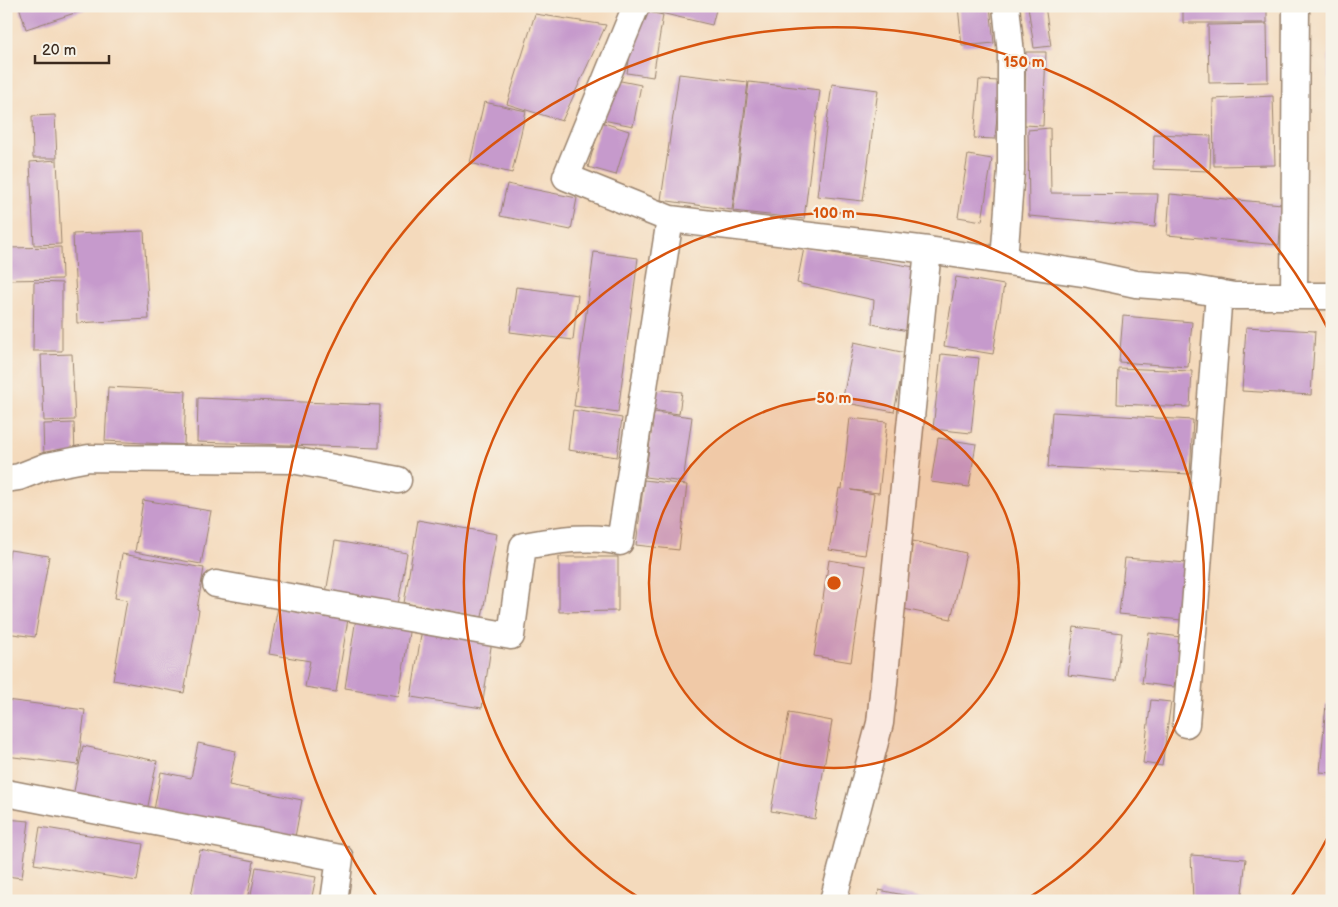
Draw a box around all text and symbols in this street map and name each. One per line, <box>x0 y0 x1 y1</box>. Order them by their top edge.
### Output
scale bar <box>35 32 109 64</box>
text: 20 m <box>42 41 76 60</box>
text: 150 m <box>1003 53 1045 72</box>
text: 100 m <box>813 204 855 223</box>
text: 50 m <box>817 389 852 408</box>
centre of rings <box>825 574 843 592</box>

